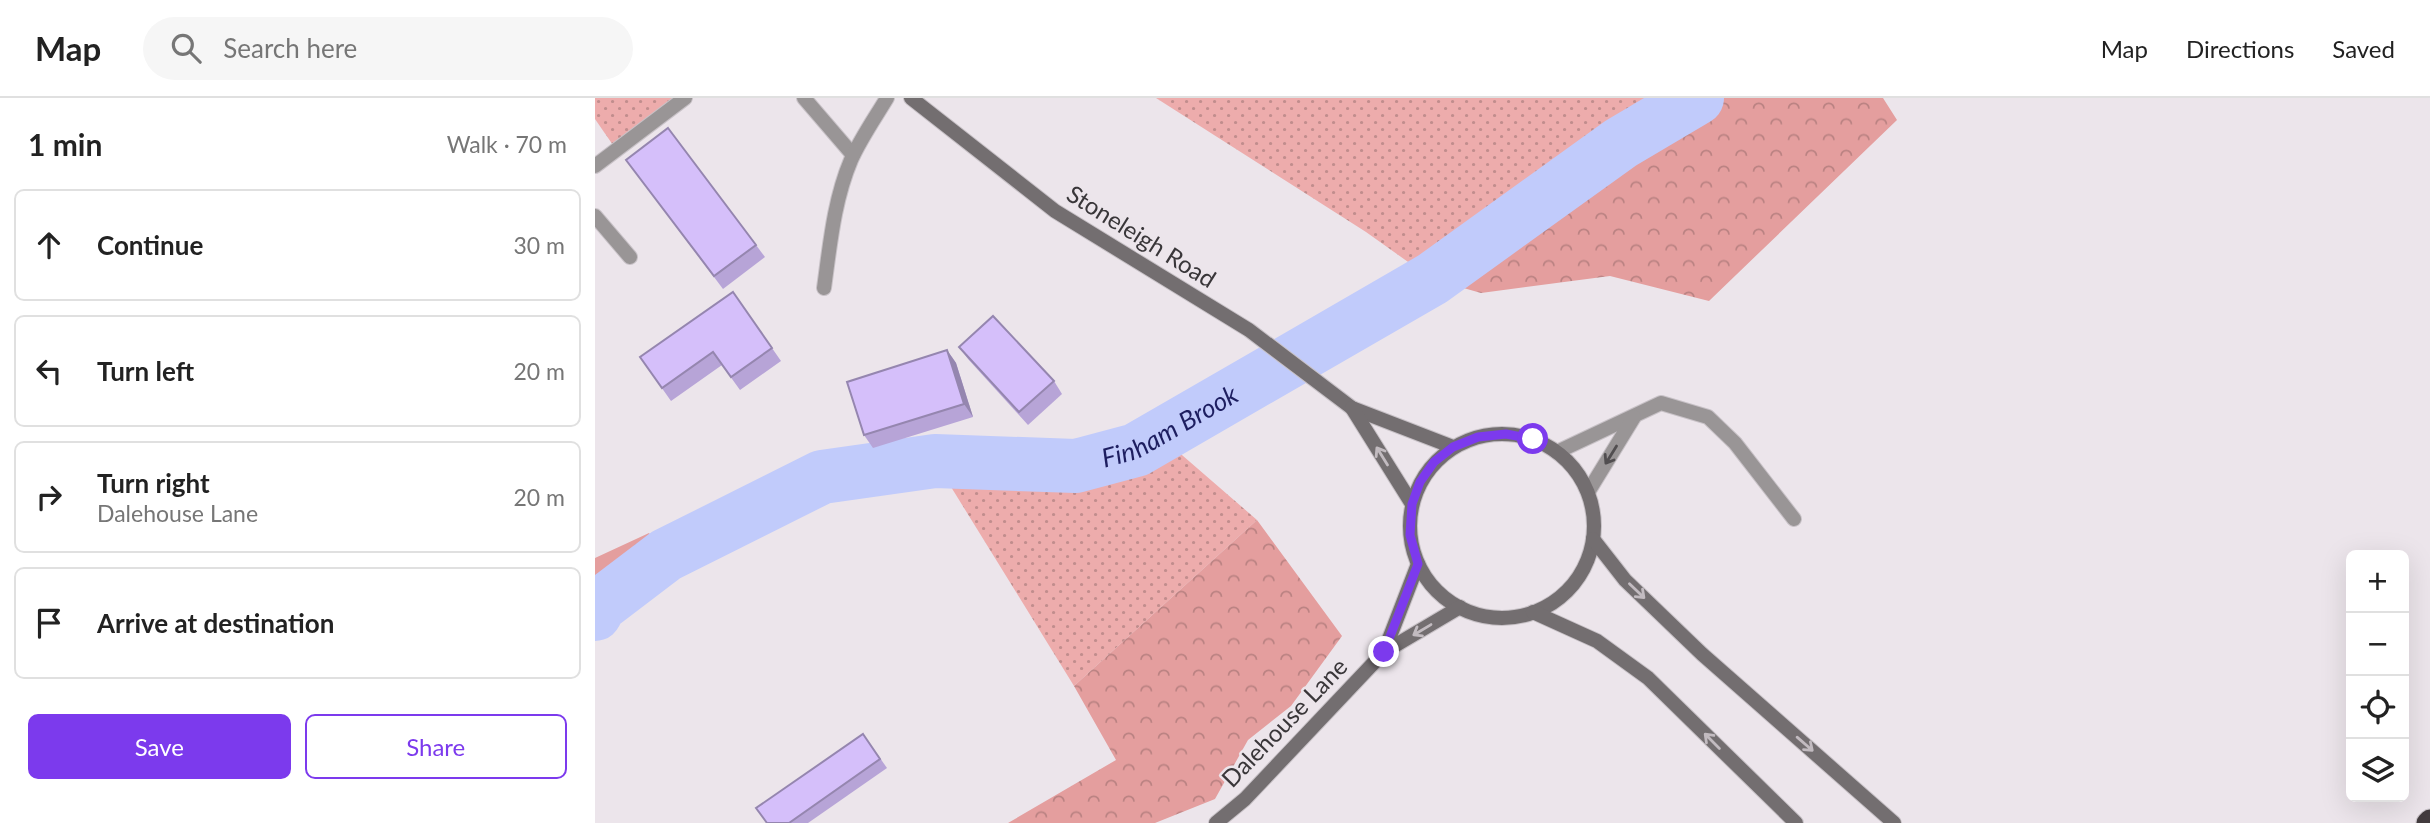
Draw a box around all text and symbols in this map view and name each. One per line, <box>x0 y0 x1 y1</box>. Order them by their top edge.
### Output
search box <box>143 17 633 80</box>
text: Map <box>35 28 101 68</box>
icon: search <box>167 29 205 67</box>
text: Search here <box>223 32 357 64</box>
text: Map <box>2101 34 2148 63</box>
text: Directions <box>2186 34 2294 63</box>
text: Saved <box>2332 34 2395 63</box>
text: 1 min <box>28 126 102 162</box>
text: Walk · 70 m <box>447 130 567 158</box>
street label: Stoneleigh Road <box>1062 178 1222 293</box>
icon: ahead <box>30 226 68 264</box>
text: Continue <box>97 229 203 261</box>
text: 30 m <box>514 231 565 259</box>
icon: left <box>30 352 68 390</box>
text: Turn left <box>97 355 194 387</box>
text: 20 m <box>514 357 565 385</box>
water label: Finham Brook <box>1098 377 1244 474</box>
route start <box>1517 423 1548 454</box>
one-way arrow <box>1604 444 1618 464</box>
one-way arrow <box>1375 446 1389 466</box>
text: Turn right <box>97 467 210 499</box>
icon: right <box>30 478 68 516</box>
text: 20 m <box>514 483 565 511</box>
text: Dalehouse Lane <box>97 499 258 527</box>
map controls <box>2346 550 2409 802</box>
button: + <box>2346 550 2409 613</box>
one-way arrow <box>1628 582 1645 599</box>
icon: arrive <box>30 604 68 642</box>
text: Arrive at destination <box>97 607 334 639</box>
button: − <box>2346 613 2409 676</box>
one-way arrow <box>1412 623 1432 637</box>
route end <box>1368 636 1399 667</box>
street label: Dalehouse Lane <box>1215 651 1353 792</box>
button: locate <box>2346 676 2409 739</box>
button: Save <box>28 714 291 779</box>
button: Share <box>305 714 567 779</box>
one-way arrow <box>1704 732 1721 749</box>
one-way arrow <box>1795 736 1813 752</box>
button: layers <box>2346 739 2409 802</box>

